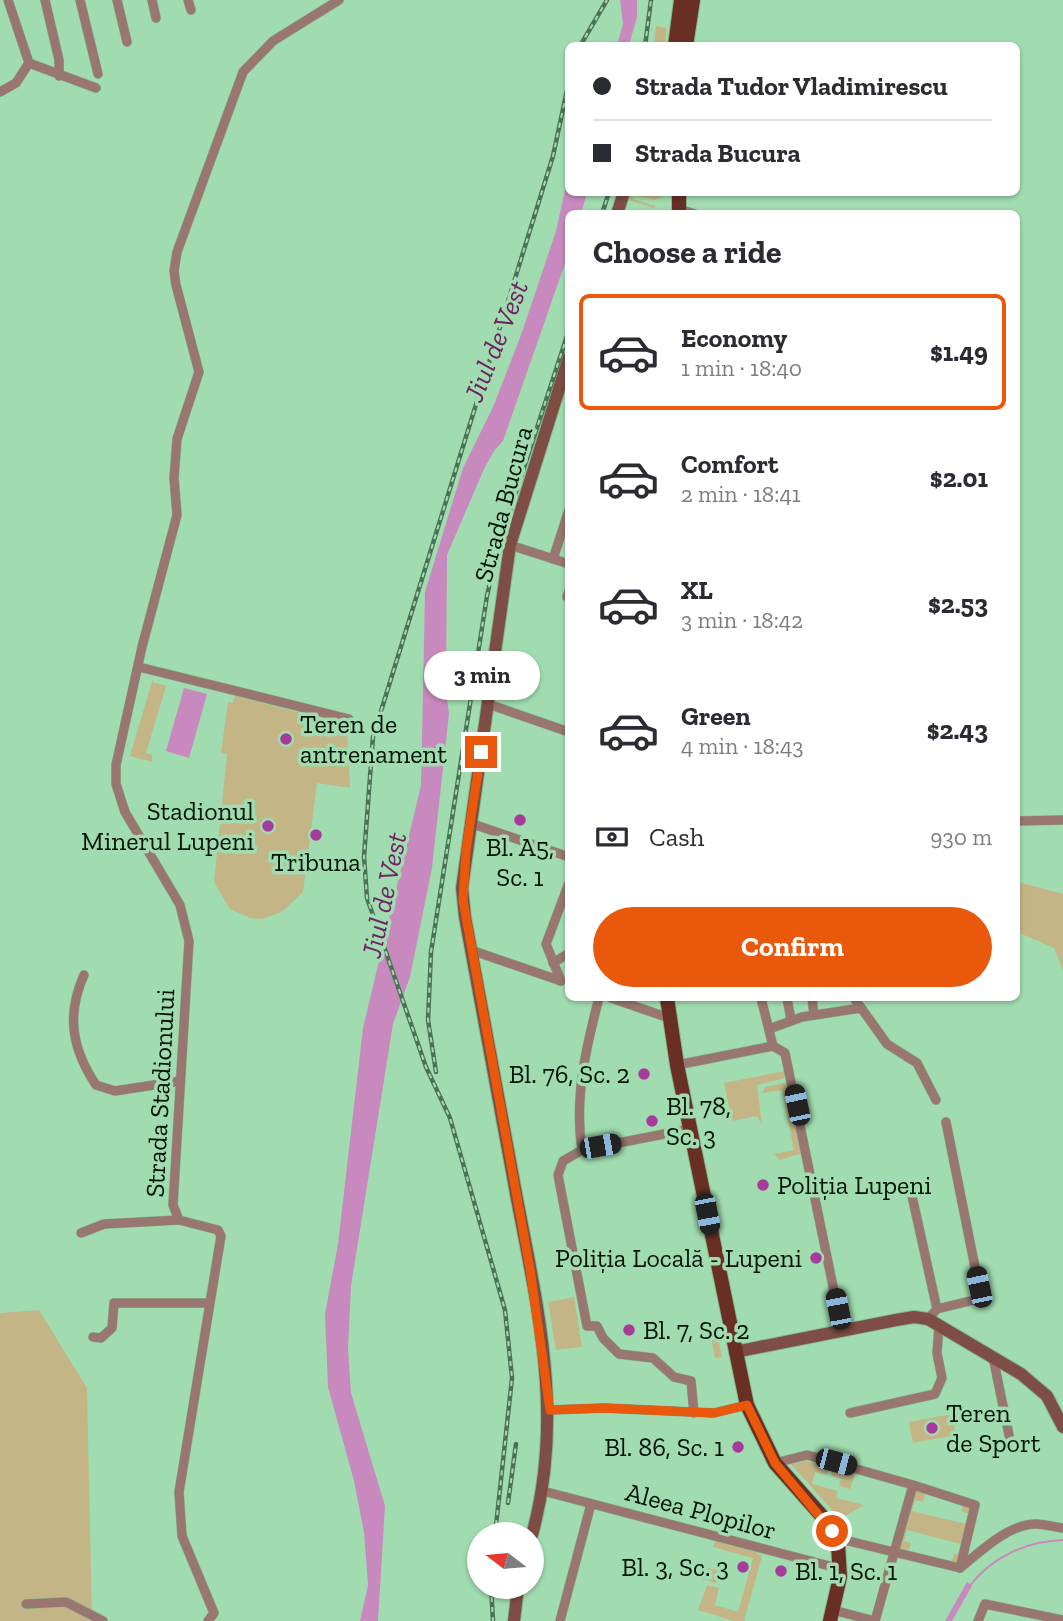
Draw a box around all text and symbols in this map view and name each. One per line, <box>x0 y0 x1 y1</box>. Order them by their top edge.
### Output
text: Strada Tudor Vladimirescu <box>635 70 948 102</box>
text: Strada Bucura <box>635 137 801 169</box>
text: Choose a ride <box>593 233 781 271</box>
water label: Jiul de Vest <box>456 275 535 407</box>
icon: car <box>597 321 660 384</box>
text: Economy <box>681 322 787 354</box>
text: $1.49 <box>930 336 988 368</box>
text: 1 min · 18:40 <box>681 354 802 382</box>
street label: Strada Bucura <box>467 422 539 585</box>
icon: car <box>597 447 660 510</box>
text: Comfort <box>681 448 778 480</box>
text: $2.01 <box>930 462 988 494</box>
text: 2 min · 18:41 <box>681 480 801 508</box>
icon: car <box>597 573 660 636</box>
text: XL <box>681 574 713 606</box>
text: $2.53 <box>928 588 988 620</box>
text: 3 min · 18:42 <box>681 606 803 634</box>
callout: 3 min <box>423 650 539 700</box>
text: 3 min <box>453 661 511 689</box>
icon: car <box>597 699 660 762</box>
text: Green <box>681 700 751 732</box>
place label: Teren de antrenament <box>300 708 447 770</box>
text: $2.43 <box>927 714 988 746</box>
marker: Teren de antrenament <box>278 731 294 747</box>
text: 4 min · 18:43 <box>681 732 804 760</box>
route end <box>465 736 497 768</box>
place label: Stadionul Minerul Lupeni <box>81 795 254 857</box>
marker: Bl. A5, Sc. 1 <box>512 812 528 828</box>
marker: Stadionul Minerul Lupeni <box>260 818 276 834</box>
icon: cash <box>593 818 631 856</box>
text: Cash <box>649 821 704 853</box>
text: 930 m <box>930 823 992 851</box>
marker: Tribuna <box>308 827 324 843</box>
water label: Jiul de Vest <box>354 829 413 962</box>
place label: Bl. A5, Sc. 1 <box>486 831 554 893</box>
place label: Tribuna <box>271 846 361 878</box>
button: Confirm <box>593 907 992 987</box>
street label: Strada Stadionului <box>139 988 181 1198</box>
place label: Bl. 76, Sc. 2 <box>509 1058 630 1090</box>
marker: Bl. 76, Sc. 2 <box>636 1066 652 1082</box>
car <box>783 1082 812 1128</box>
place label: Bl. 78, Sc. 3 <box>666 1090 731 1152</box>
marker: Bl. 78, Sc. 3 <box>644 1113 660 1129</box>
car <box>578 1132 623 1160</box>
place label: Poliția Lupeni <box>777 1169 932 1201</box>
marker: Poliția Lupeni <box>755 1177 771 1193</box>
car <box>693 1191 722 1237</box>
place label: Poliția Locală - Lupeni <box>555 1242 802 1274</box>
marker: Poliția Locală - Lupeni <box>808 1250 824 1266</box>
car <box>965 1264 994 1310</box>
car <box>824 1286 853 1332</box>
place label: Bl. 7, Sc. 2 <box>643 1314 750 1346</box>
marker: Bl. 7, Sc. 2 <box>621 1322 637 1338</box>
place label: Teren de Sport <box>946 1397 1041 1459</box>
marker: Teren de Sport <box>924 1420 940 1436</box>
place label: Bl. 86, Sc. 1 <box>604 1431 724 1463</box>
marker: Bl. 86, Sc. 1 <box>730 1439 746 1455</box>
car <box>813 1446 860 1478</box>
street label: Aleea Plopilor <box>622 1476 780 1546</box>
route start <box>816 1515 848 1547</box>
north arrow <box>467 1522 544 1600</box>
map controls <box>467 1522 544 1599</box>
place label: Bl. 3, Sc. 3 <box>621 1551 729 1583</box>
place label: Bl. 1, Sc. 1 <box>795 1555 897 1587</box>
marker: Bl. 3, Sc. 3 <box>735 1559 751 1575</box>
marker: Bl. 1, Sc. 1 <box>773 1563 789 1579</box>

